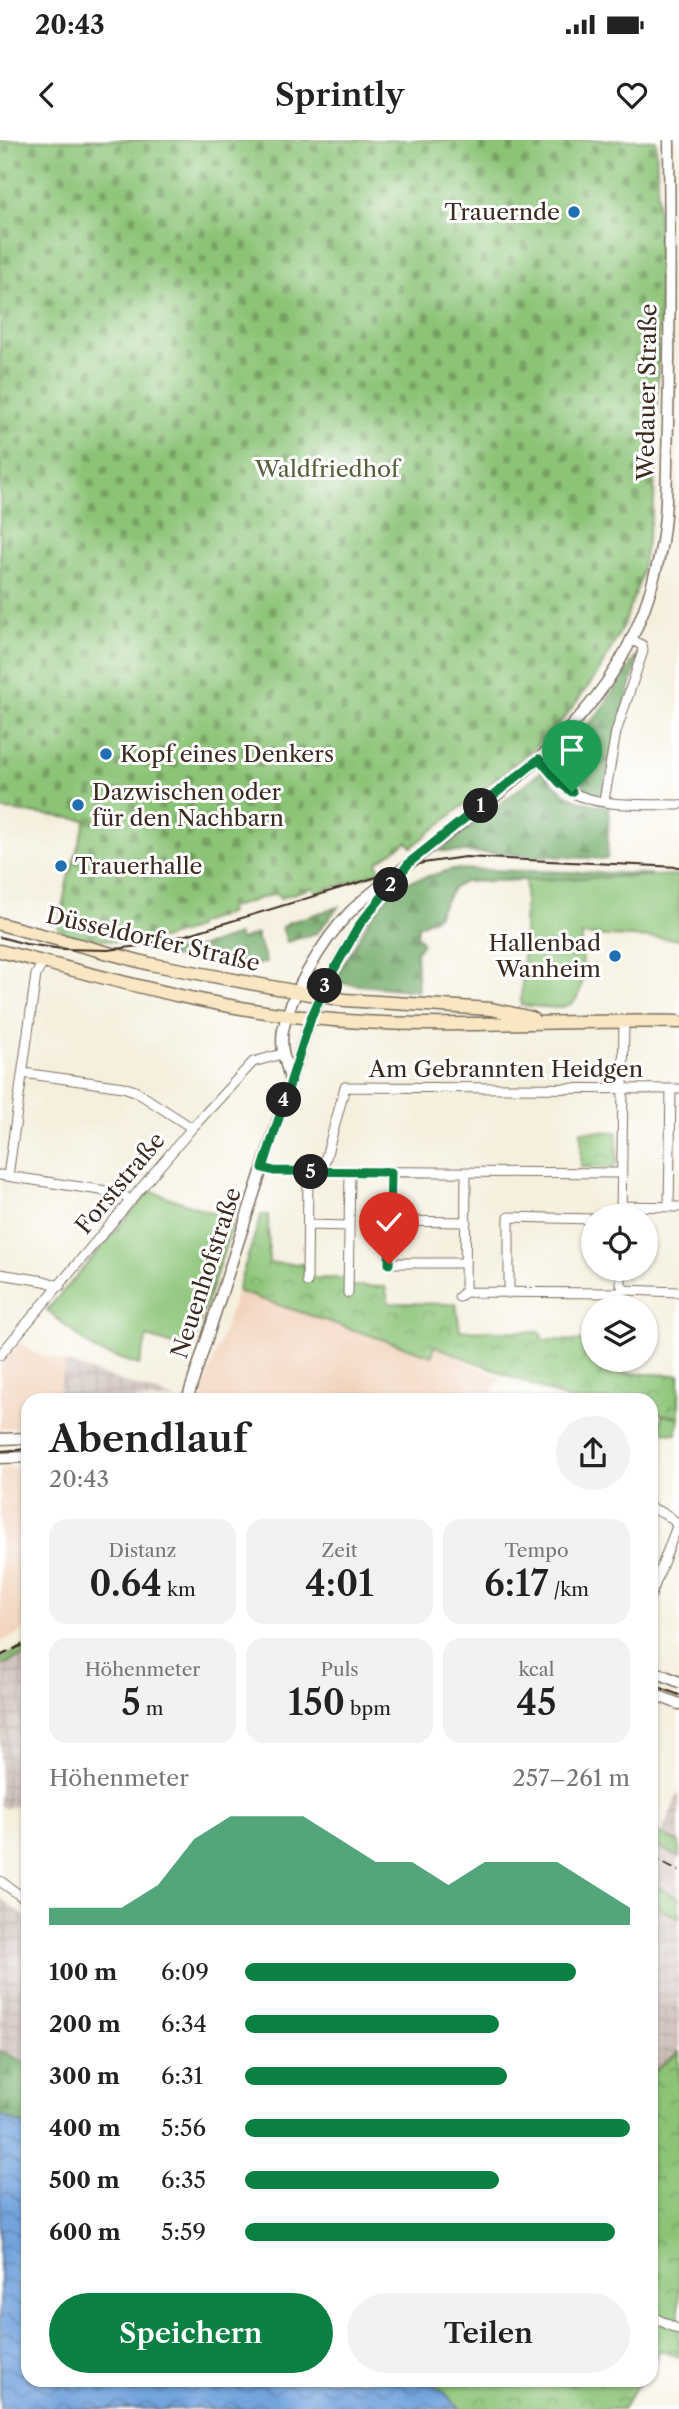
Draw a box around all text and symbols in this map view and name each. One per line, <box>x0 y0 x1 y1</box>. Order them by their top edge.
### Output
text: 20:43 <box>35 9 105 41</box>
text: Sprintly <box>275 75 404 114</box>
icon: back <box>28 76 66 114</box>
icon: heart <box>613 76 651 114</box>
place label: Trauernde <box>444 198 560 226</box>
marker: Trauernde <box>566 204 582 220</box>
street label: Wedauer Straße <box>631 303 663 482</box>
park label: Waldfriedhof <box>254 455 402 483</box>
pin <box>542 720 602 792</box>
icon: arrive <box>553 731 591 769</box>
place label: Kopf eines Denkers <box>120 740 334 768</box>
marker: Kopf eines Denkers <box>98 746 114 762</box>
place label: Dazwischen oder für den Nachbarn <box>92 778 284 832</box>
pin: 1 <box>463 788 498 824</box>
text: 1 <box>476 794 485 817</box>
marker: Dazwischen oder für den Nachbarn <box>70 797 86 813</box>
place label: Trauerhalle <box>75 852 202 880</box>
marker: Trauerhalle <box>53 858 69 874</box>
pin: 2 <box>374 868 408 902</box>
text: 2 <box>385 873 396 896</box>
street label: Düsseldorfer Straße <box>43 901 263 977</box>
place label: Hallenbad Wanheim <box>488 929 601 983</box>
marker: Hallenbad Wanheim <box>607 948 623 964</box>
pin: 3 <box>308 968 342 1004</box>
text: 3 <box>319 974 330 997</box>
street label: Am Gebrannten Heidgen <box>368 1055 643 1083</box>
pin: 4 <box>266 1082 302 1118</box>
text: 4 <box>278 1088 289 1111</box>
street label: Forststraße <box>69 1126 171 1240</box>
pin: 5 <box>294 1154 328 1190</box>
text: 5 <box>305 1160 316 1183</box>
street label: Neuenhofstraße <box>165 1184 247 1362</box>
pin <box>359 1192 419 1264</box>
icon: check <box>370 1203 408 1241</box>
map controls <box>581 1204 658 1372</box>
button: locate <box>581 1204 658 1281</box>
button: layers <box>581 1295 658 1372</box>
text: Abendlauf <box>49 1415 248 1462</box>
button: share <box>556 1416 630 1490</box>
text: 20:43 <box>49 1465 109 1493</box>
text: Distanz <box>109 1539 176 1562</box>
text: Zeit <box>322 1539 358 1562</box>
text: Tempo <box>504 1539 569 1562</box>
text: 0.64 <box>89 1562 162 1605</box>
text: 4:01 <box>305 1562 374 1605</box>
text: 6:17 <box>484 1562 548 1605</box>
text: km <box>162 1578 196 1601</box>
text: /km <box>548 1578 589 1601</box>
text: Höhenmeter <box>85 1658 200 1681</box>
text: Puls <box>320 1658 359 1681</box>
text: kcal <box>519 1658 554 1681</box>
text: 5 <box>122 1681 141 1724</box>
text: 150 <box>288 1681 345 1724</box>
text: 45 <box>517 1681 556 1724</box>
text: m <box>141 1697 163 1720</box>
text: bpm <box>345 1697 391 1720</box>
text: Höhenmeter <box>49 1764 189 1792</box>
text: 257–261 m <box>512 1764 630 1792</box>
text: 100 m <box>49 1958 117 1986</box>
text: 6:09 <box>161 1958 209 1986</box>
text: 200 m <box>49 2010 121 2038</box>
text: 6:34 <box>161 2010 207 2038</box>
text: 300 m <box>49 2062 120 2090</box>
text: 6:31 <box>161 2062 203 2090</box>
text: 400 m <box>49 2114 121 2142</box>
text: 5:56 <box>161 2114 206 2142</box>
text: 500 m <box>49 2166 120 2194</box>
text: 6:35 <box>161 2166 206 2194</box>
text: 600 m <box>49 2218 121 2246</box>
text: 5:59 <box>161 2218 206 2246</box>
button: Speichern <box>49 2293 333 2373</box>
button: Teilen <box>347 2293 630 2373</box>

